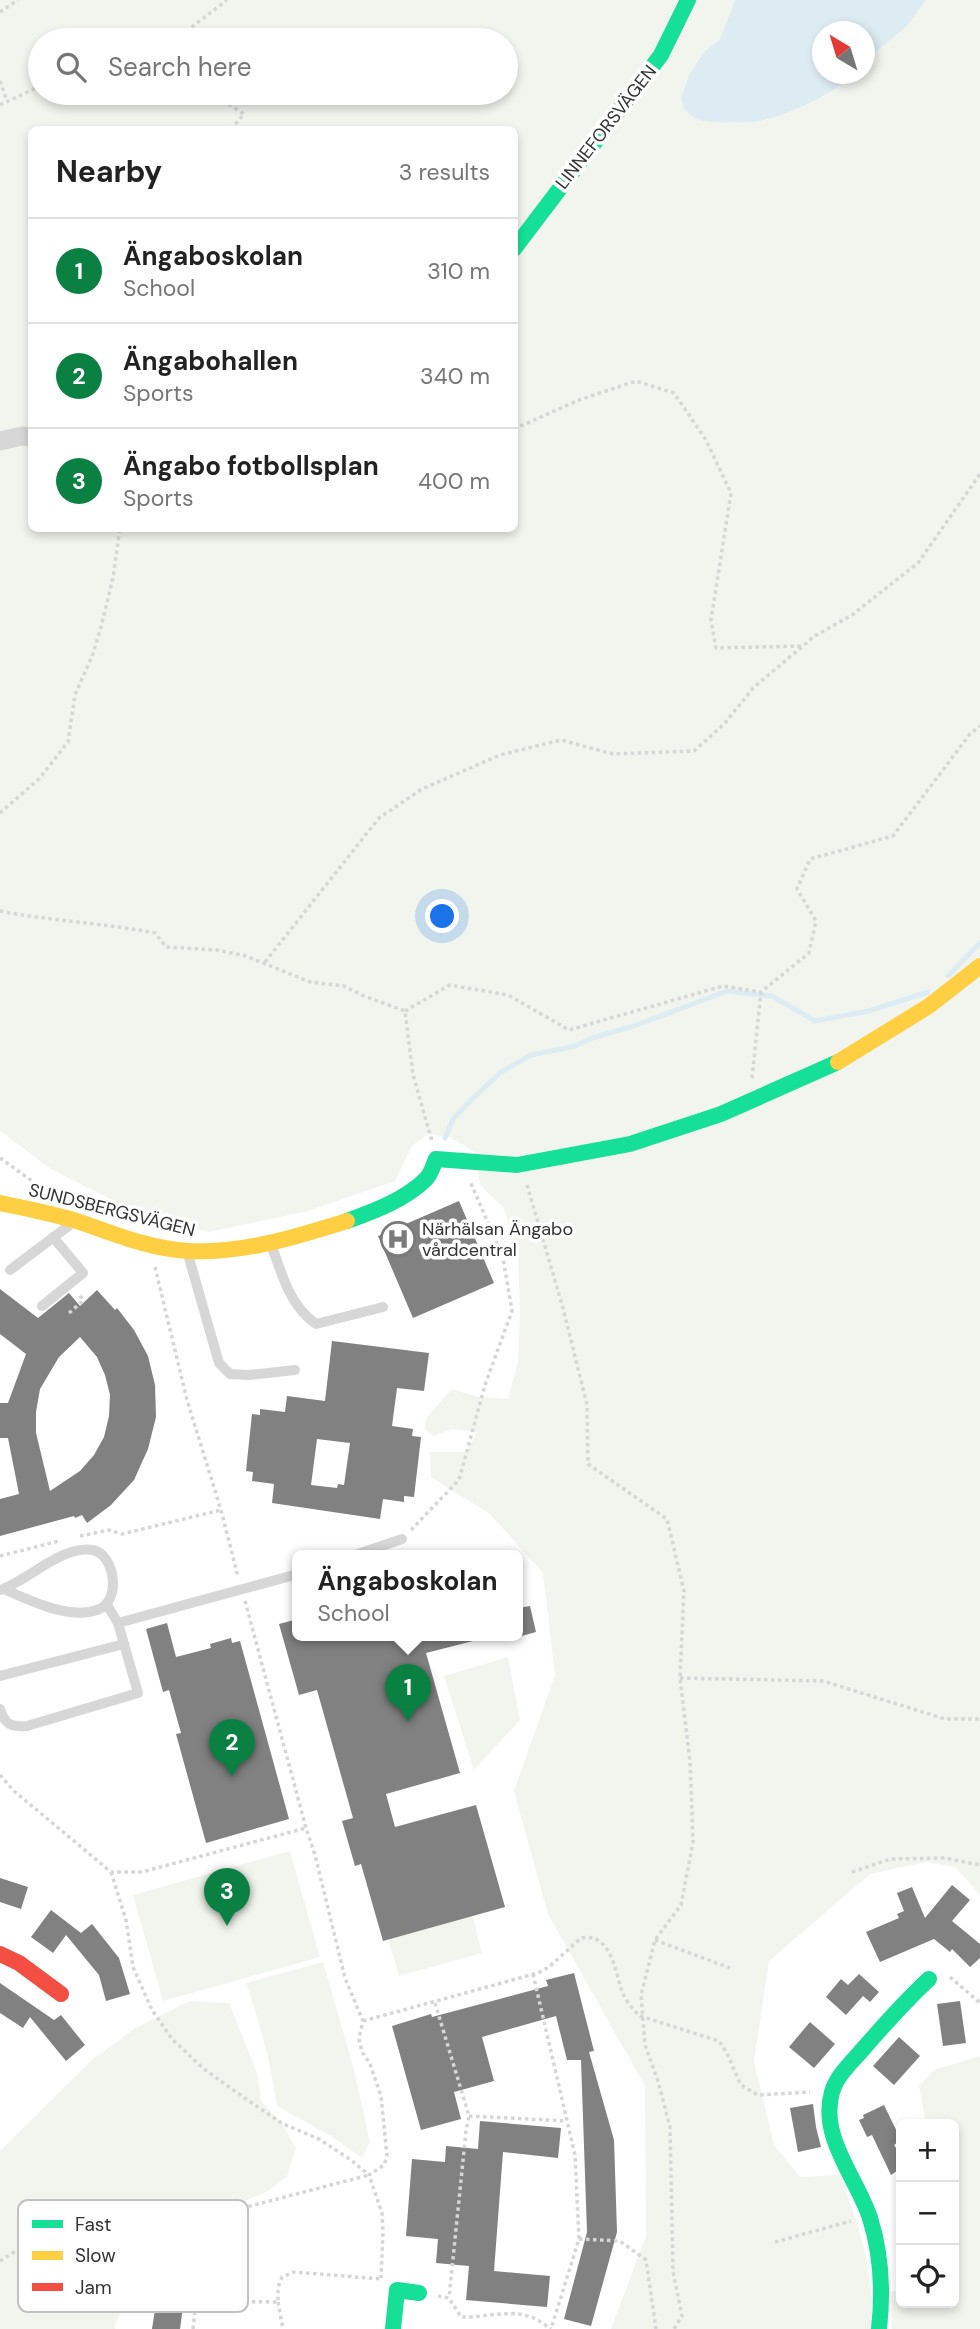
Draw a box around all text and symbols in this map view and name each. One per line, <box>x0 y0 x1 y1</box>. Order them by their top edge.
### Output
north arrow <box>812 21 875 84</box>
search box <box>28 28 518 105</box>
icon: search <box>52 48 90 86</box>
text: Search here <box>108 50 251 84</box>
street label: LINNEFORSVÄGEN <box>550 60 662 194</box>
text: Nearby <box>56 152 162 191</box>
text: 3 results <box>399 157 490 187</box>
text: Ängaboskolan <box>123 239 303 273</box>
text: 1 <box>75 256 83 286</box>
text: 310 m <box>427 256 490 286</box>
text: School <box>123 273 195 303</box>
text: Ängabohallen <box>123 344 298 378</box>
text: 2 <box>72 361 86 391</box>
text: 340 m <box>420 361 490 391</box>
text: Sports <box>123 378 193 408</box>
text: Ängabo fotbollsplan <box>123 449 379 483</box>
text: 3 <box>72 466 86 496</box>
text: 400 m <box>418 466 490 496</box>
text: Sports <box>123 483 193 513</box>
your location <box>425 899 459 933</box>
street label: SUNDSBERGSVÄGEN <box>26 1178 198 1242</box>
place label: Närhälsan Ängabo vårdcentral <box>422 1217 573 1262</box>
hospital icon: Närhälsan Ängabo vårdcentral <box>379 1220 417 1258</box>
popup <box>292 1550 523 1641</box>
text: Ängaboskolan <box>318 1564 497 1598</box>
text: School <box>318 1598 390 1628</box>
pin: 1 <box>385 1664 431 1722</box>
pin: 2 <box>209 1719 255 1777</box>
pin: 3 <box>204 1868 250 1926</box>
map controls <box>896 2119 959 2308</box>
button: + <box>896 2119 959 2182</box>
button: − <box>896 2182 959 2245</box>
legend <box>18 2200 248 2312</box>
text: Fast <box>75 2212 111 2237</box>
text: Slow <box>75 2243 116 2268</box>
button: locate <box>896 2245 959 2308</box>
text: Jam <box>75 2275 112 2300</box>

